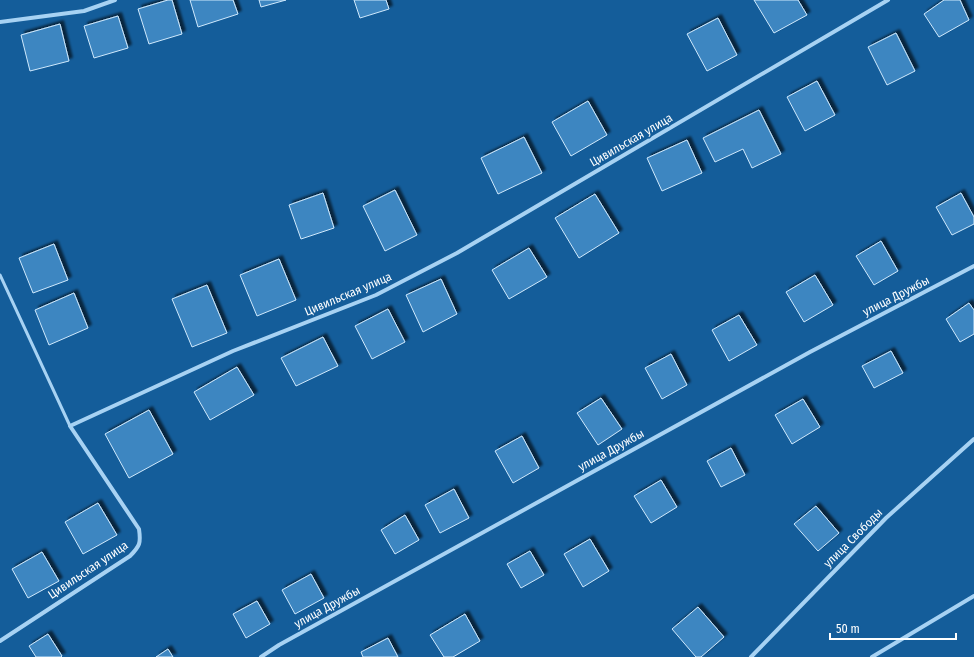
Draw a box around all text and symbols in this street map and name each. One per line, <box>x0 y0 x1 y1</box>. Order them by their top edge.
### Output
street label: Цивильская улица <box>587 111 675 169</box>
street label: Цивильская улица <box>302 269 394 319</box>
street label: улица Дружбы <box>860 273 932 319</box>
street label: улица Дружбы <box>576 426 646 474</box>
street label: улица Свободы <box>821 506 885 570</box>
street label: Цивильская улица <box>45 538 131 602</box>
street label: улица Дружбы <box>292 583 362 631</box>
scale bar <box>830 615 956 641</box>
text: 50 m <box>836 622 860 636</box>

